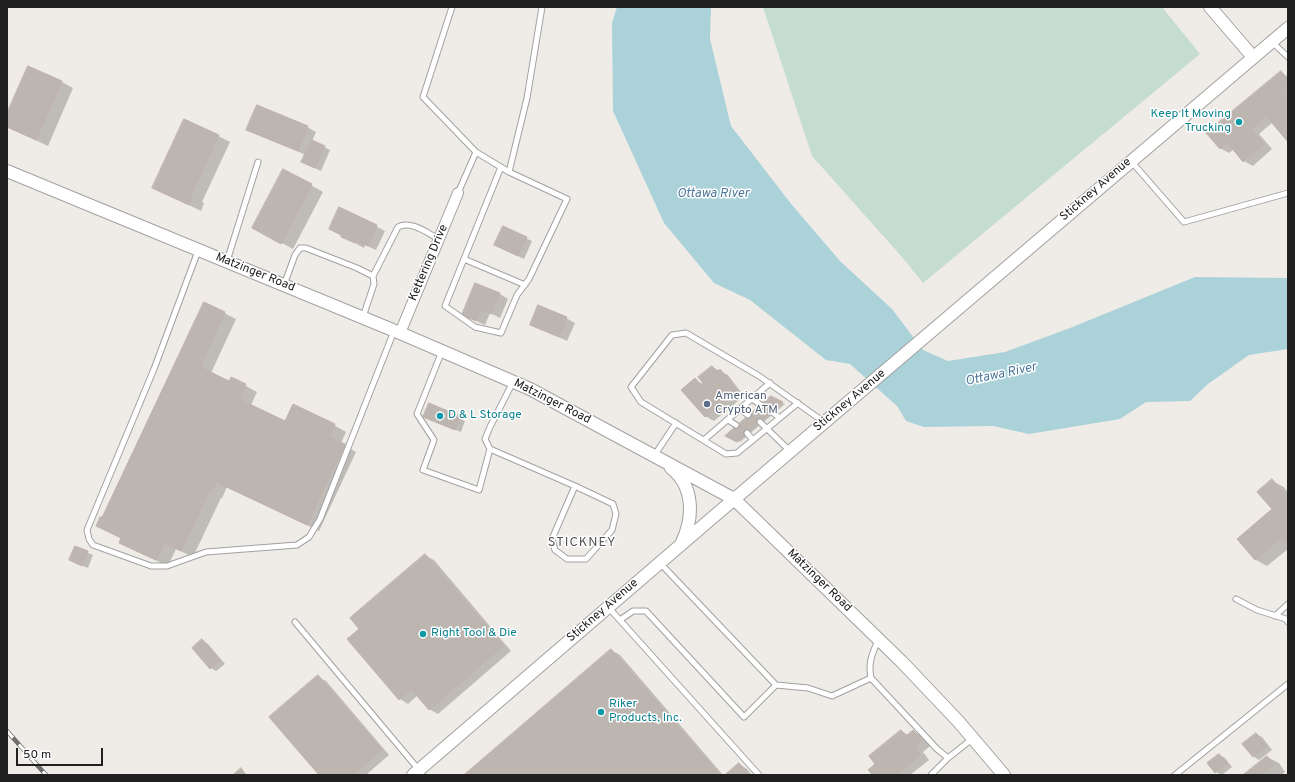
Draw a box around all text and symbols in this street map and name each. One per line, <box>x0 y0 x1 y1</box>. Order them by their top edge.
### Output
place label: Keep It Moving Trucking <box>1151 108 1231 136</box>
marker: Keep It Moving Trucking <box>1234 117 1244 127</box>
street label: Stickney Avenue <box>1058 155 1134 225</box>
water label: Ottawa River <box>677 186 749 202</box>
street label: Kettering Drive <box>406 222 452 304</box>
street label: Matzinger Road <box>213 251 297 295</box>
water label: Ottawa River <box>964 360 1038 390</box>
street label: Stickney Avenue <box>811 367 889 435</box>
street label: Matzinger Road <box>511 376 593 428</box>
place label: American Crypto ATM <box>715 390 778 418</box>
marker: American Crypto ATM <box>702 399 712 409</box>
place label: D & L Storage <box>448 409 522 423</box>
marker: D & L Storage <box>435 411 445 421</box>
district label: STICKNEY <box>548 535 616 551</box>
street label: Matzinger Road <box>784 546 854 616</box>
street label: Stickney Avenue <box>565 576 641 646</box>
place label: Right Tool & Die <box>431 627 517 641</box>
marker: Right Tool & Die <box>418 629 428 639</box>
place label: Riker Products, Inc. <box>609 698 682 726</box>
marker: Riker Products, Inc. <box>596 707 606 717</box>
scale bar <box>18 740 105 766</box>
text: 50 m <box>23 747 51 763</box>

